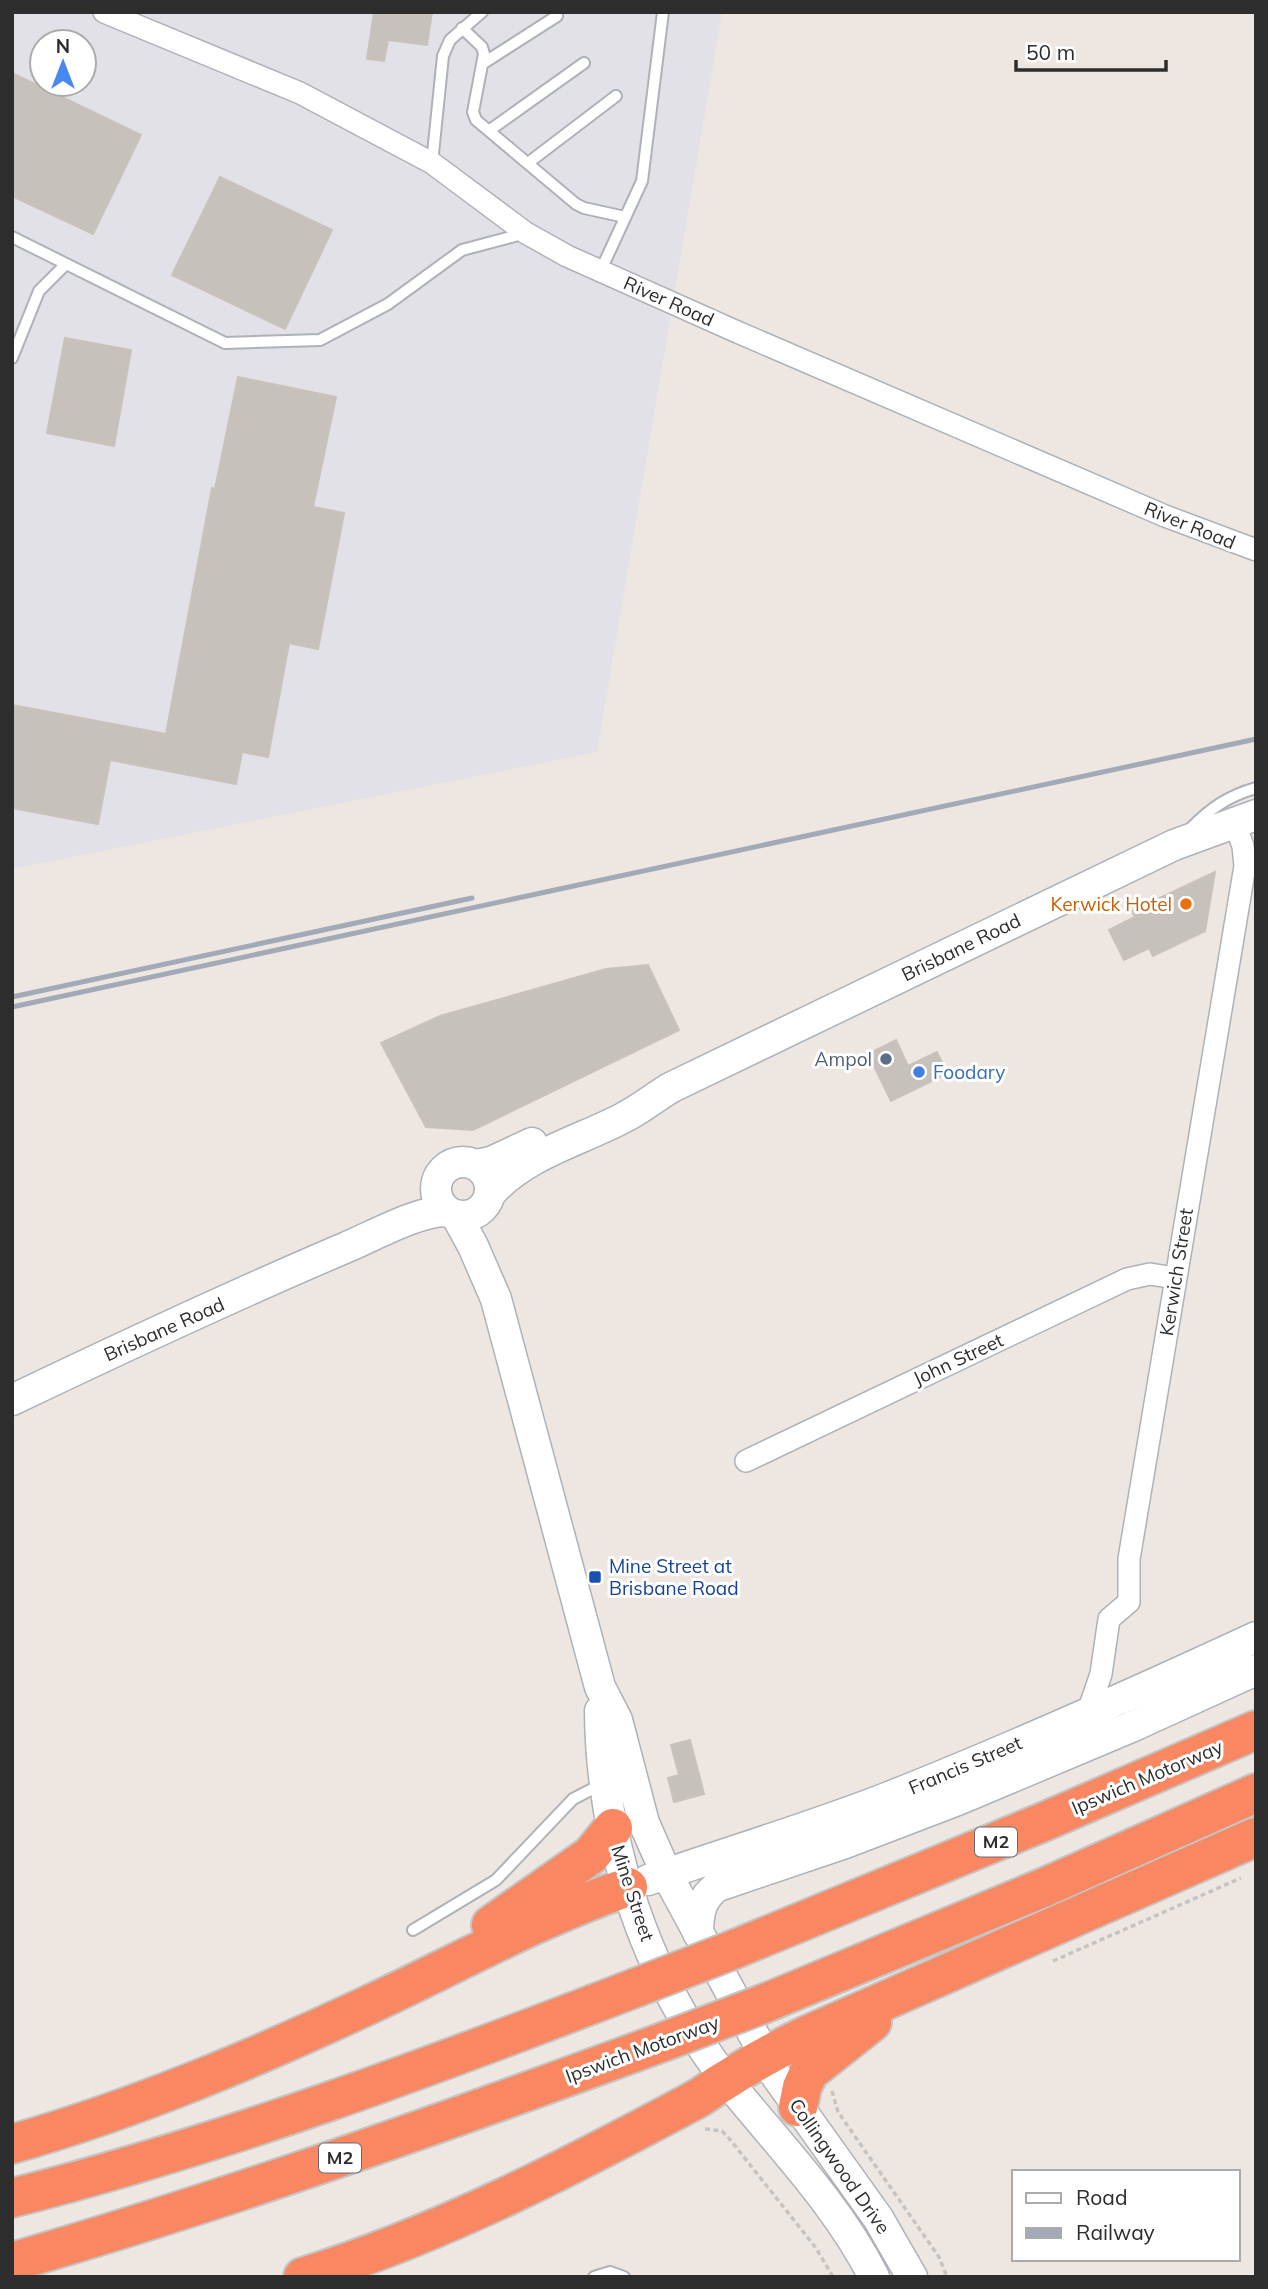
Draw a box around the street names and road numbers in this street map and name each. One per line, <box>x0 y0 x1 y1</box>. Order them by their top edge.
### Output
street label: River Road <box>620 270 718 332</box>
street label: River Road <box>1141 496 1239 554</box>
street label: Brisbane Road <box>898 908 1024 986</box>
street label: Kerwich Street <box>1154 1206 1198 1337</box>
street label: Brisbane Road <box>100 1292 228 1366</box>
street label: John Street <box>909 1328 1007 1390</box>
street label: Francis Street <box>905 1730 1026 1800</box>
street label: Ipswich Motorway <box>1068 1734 1226 1820</box>
road number: M2 <box>975 1828 1017 1856</box>
street label: Mine Street <box>606 1842 660 1944</box>
street label: Ipswich Motorway <box>562 2010 722 2088</box>
street label: Collingwood Drive <box>784 2094 896 2238</box>
road number: M2 <box>319 2144 361 2172</box>

